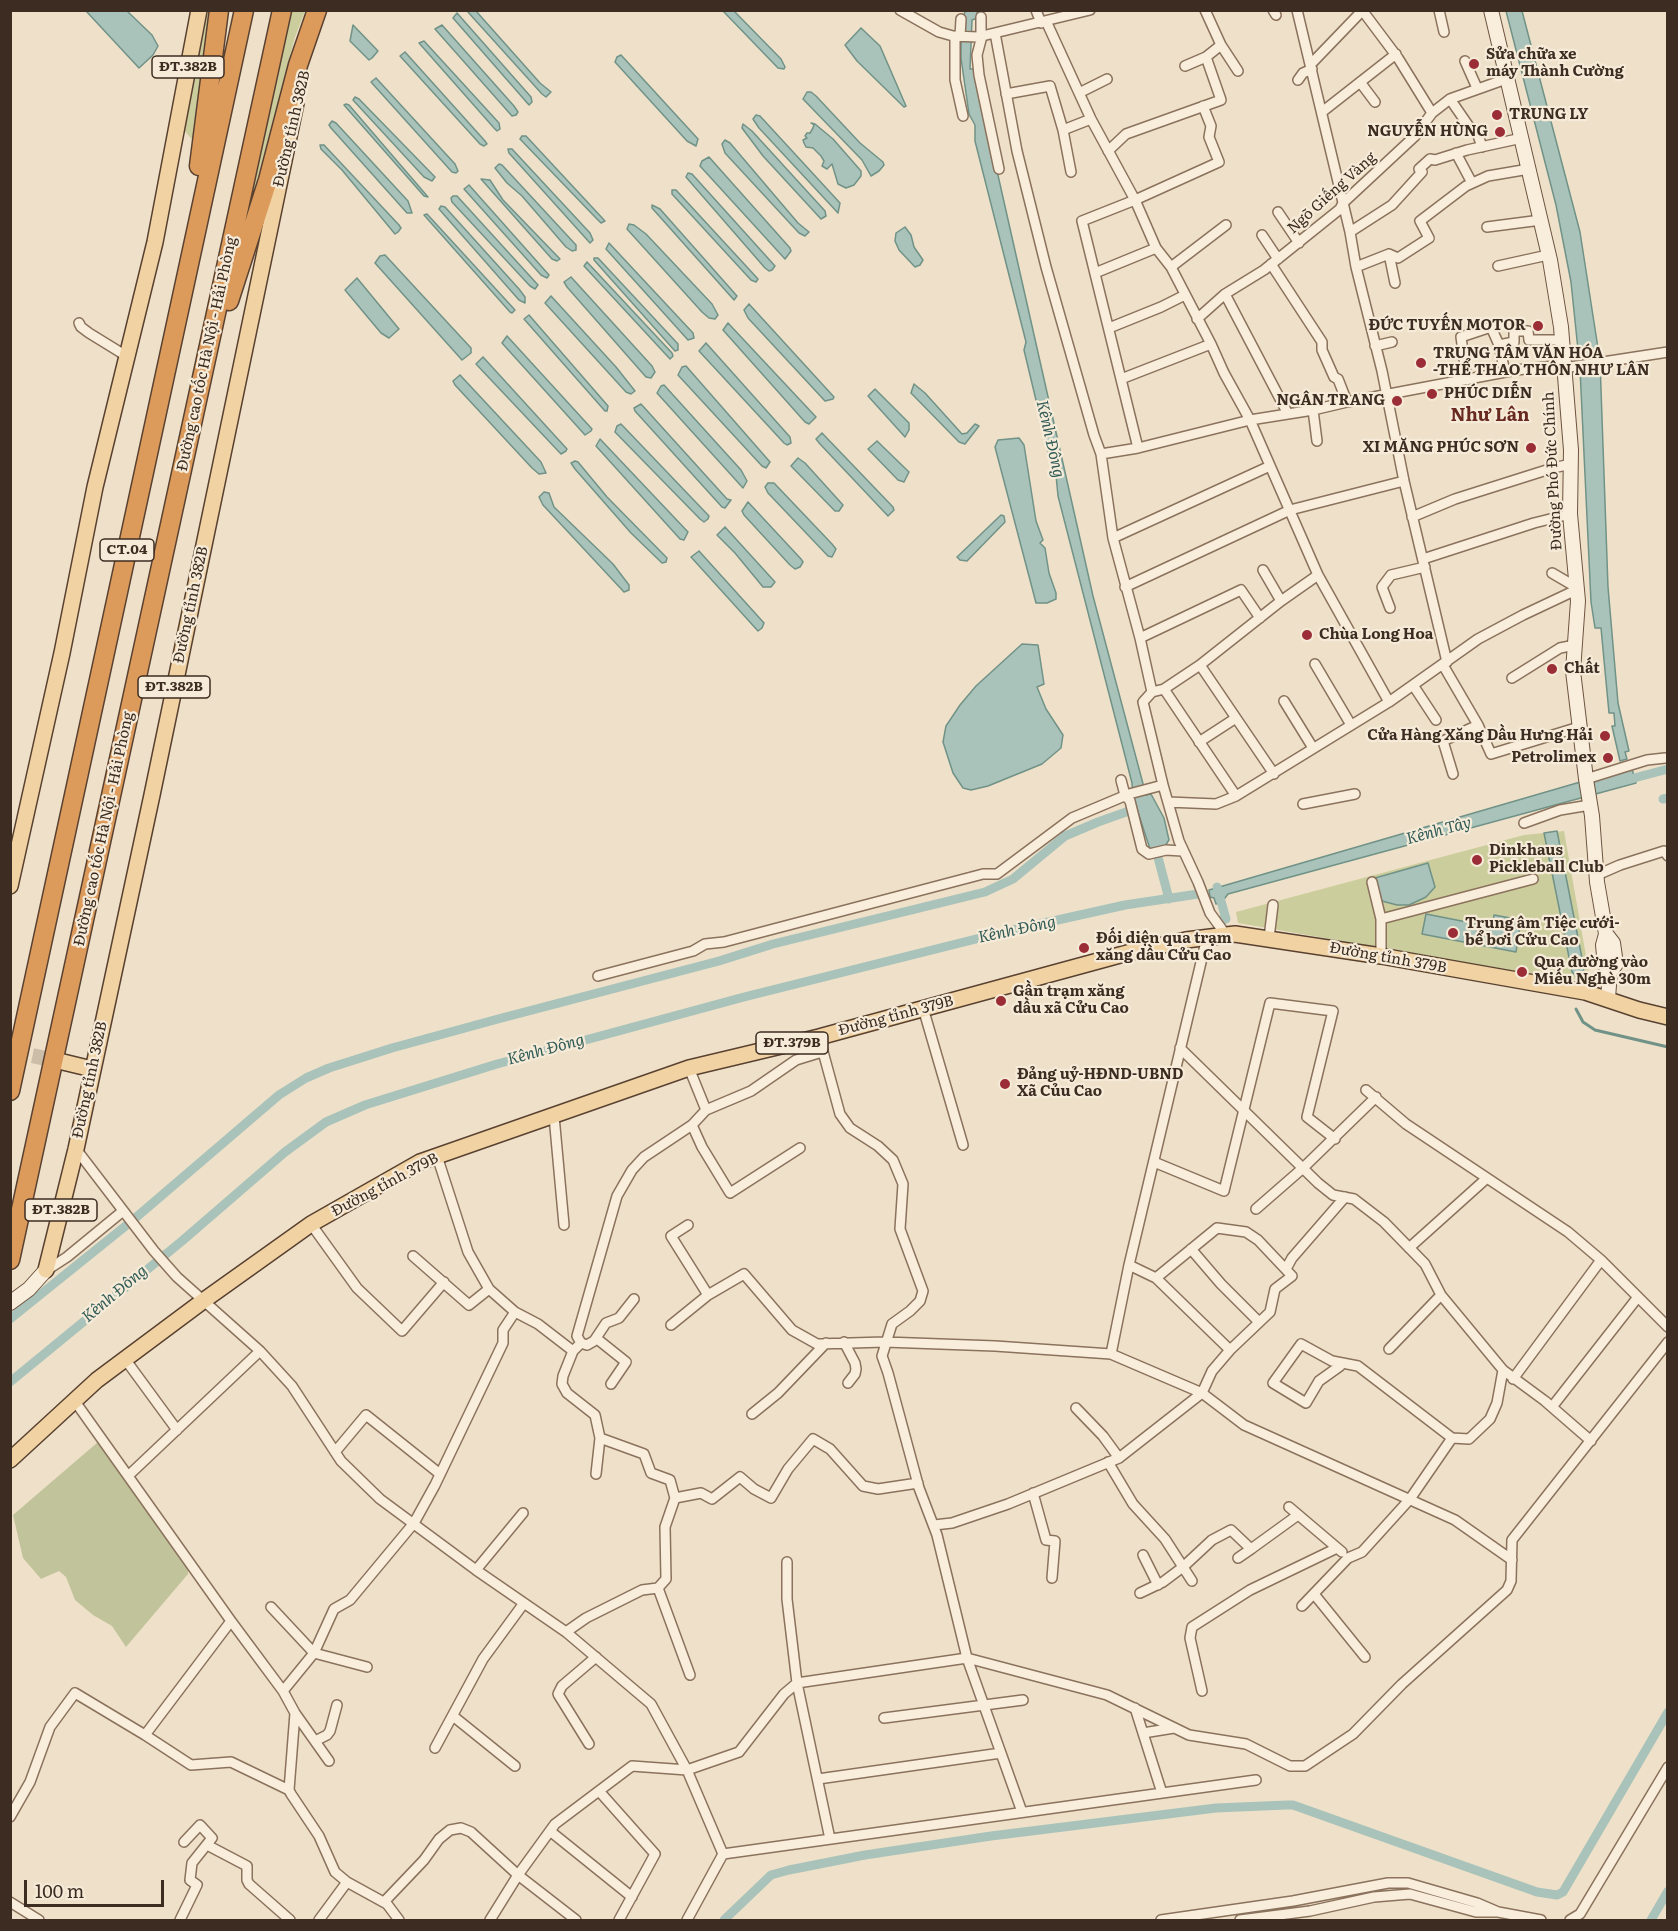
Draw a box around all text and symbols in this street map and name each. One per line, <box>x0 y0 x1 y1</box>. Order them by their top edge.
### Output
place label: Sửa chữa xe máy Thành Cường <box>1486 46 1624 81</box>
road number: ĐT.382B <box>152 56 224 78</box>
marker: Sửa chữa xe máy Thành Cường <box>1467 57 1481 71</box>
street label: Đường tỉnh 382B <box>270 69 314 189</box>
place label: TRUNG LY <box>1509 106 1589 124</box>
marker: TRUNG LY <box>1490 108 1504 122</box>
place label: NGUYỄN HÙNG <box>1367 123 1488 141</box>
marker: NGUYỄN HÙNG <box>1493 125 1507 139</box>
street label: Ngõ Giếng Vàng <box>1284 148 1380 238</box>
street label: Đường cao tốc Hà Nội - Hải Phòng <box>173 235 241 473</box>
place label: ĐỨC TUYẾN MOTOR <box>1368 317 1526 335</box>
marker: ĐỨC TUYẾN MOTOR <box>1531 319 1545 333</box>
place label: TRUNG TÂM VĂN HÓA -THỂ THAO THÔN NHƯ LÂN <box>1433 345 1650 380</box>
marker: TRUNG TÂM VĂN HÓA -THỂ THAO THÔN NHƯ LÂN <box>1414 356 1428 370</box>
place label: PHÚC DIỄN <box>1444 385 1532 403</box>
marker: PHÚC DIỄN <box>1425 387 1439 401</box>
street label: Đường Phó Đức Chính <box>1540 391 1566 551</box>
place label: NGÂN TRANG <box>1277 392 1385 410</box>
marker: NGÂN TRANG <box>1390 394 1404 408</box>
water label: Kênh Đông <box>1032 398 1068 480</box>
district label: Như Lân <box>1450 405 1530 427</box>
place label: XI MĂNG PHÚC SƠN <box>1363 439 1519 457</box>
marker: XI MĂNG PHÚC SƠN <box>1524 441 1538 455</box>
road number: CT.04 <box>100 539 154 561</box>
street label: Đường tỉnh 382B <box>170 545 212 665</box>
place label: Chùa Long Hoa <box>1319 626 1433 644</box>
marker: Chùa Long Hoa <box>1300 628 1314 642</box>
place label: Chất <box>1564 660 1600 678</box>
marker: Chất <box>1545 662 1559 676</box>
road number: ĐT.382B <box>138 676 210 698</box>
street label: Đường cao tốc Hà Nội - Hải Phòng <box>70 710 138 948</box>
place label: Cửa Hàng Xăng Dầu Hưng Hải <box>1367 727 1593 745</box>
marker: Cửa Hàng Xăng Dầu Hưng Hải <box>1598 729 1612 743</box>
place label: Petrolimex <box>1511 749 1596 767</box>
marker: Petrolimex <box>1601 751 1615 765</box>
water label: Kênh Tây <box>1404 813 1474 849</box>
place label: Dinkhaus Pickleball Club <box>1489 842 1604 877</box>
marker: Dinkhaus Pickleball Club <box>1470 853 1484 867</box>
water label: Kênh Đông <box>976 912 1058 948</box>
place label: Trung âm Tiệc cưới- bể bơi Cửu Cao <box>1465 915 1620 950</box>
marker: Trung âm Tiệc cưới- bể bơi Cửu Cao <box>1446 926 1460 940</box>
place label: Đối diện qua trạm xăng dầu Cửu Cao <box>1096 930 1232 965</box>
street label: Đường tỉnh 379B <box>1328 939 1448 977</box>
marker: Đối diện qua trạm xăng dầu Cửu Cao <box>1077 941 1091 955</box>
place label: Qua đường vào Miếu Nghè 30m <box>1534 954 1651 989</box>
marker: Qua đường vào Miếu Nghè 30m <box>1515 965 1529 979</box>
place label: Gần trạm xăng dầu xã Cửu Cao <box>1013 983 1129 1018</box>
street label: Đường tỉnh 379B <box>836 992 956 1040</box>
marker: Gần trạm xăng dầu xã Cửu Cao <box>994 994 1008 1008</box>
street label: Đường tỉnh 382B <box>69 1020 111 1140</box>
water label: Kênh Đông <box>505 1031 587 1069</box>
road number: ĐT.379B <box>756 1032 828 1054</box>
place label: Đảng uỷ-HĐND-UBND Xã Củu Cao <box>1017 1066 1184 1101</box>
marker: Đảng uỷ-HĐND-UBND Xã Củu Cao <box>998 1077 1012 1091</box>
street label: Đường tỉnh 379B <box>328 1149 442 1221</box>
road number: ĐT.382B <box>25 1199 97 1221</box>
water label: Kênh Đông <box>79 1261 151 1327</box>
scale bar <box>27 1868 166 1906</box>
text: 100 m <box>35 1877 84 1904</box>

